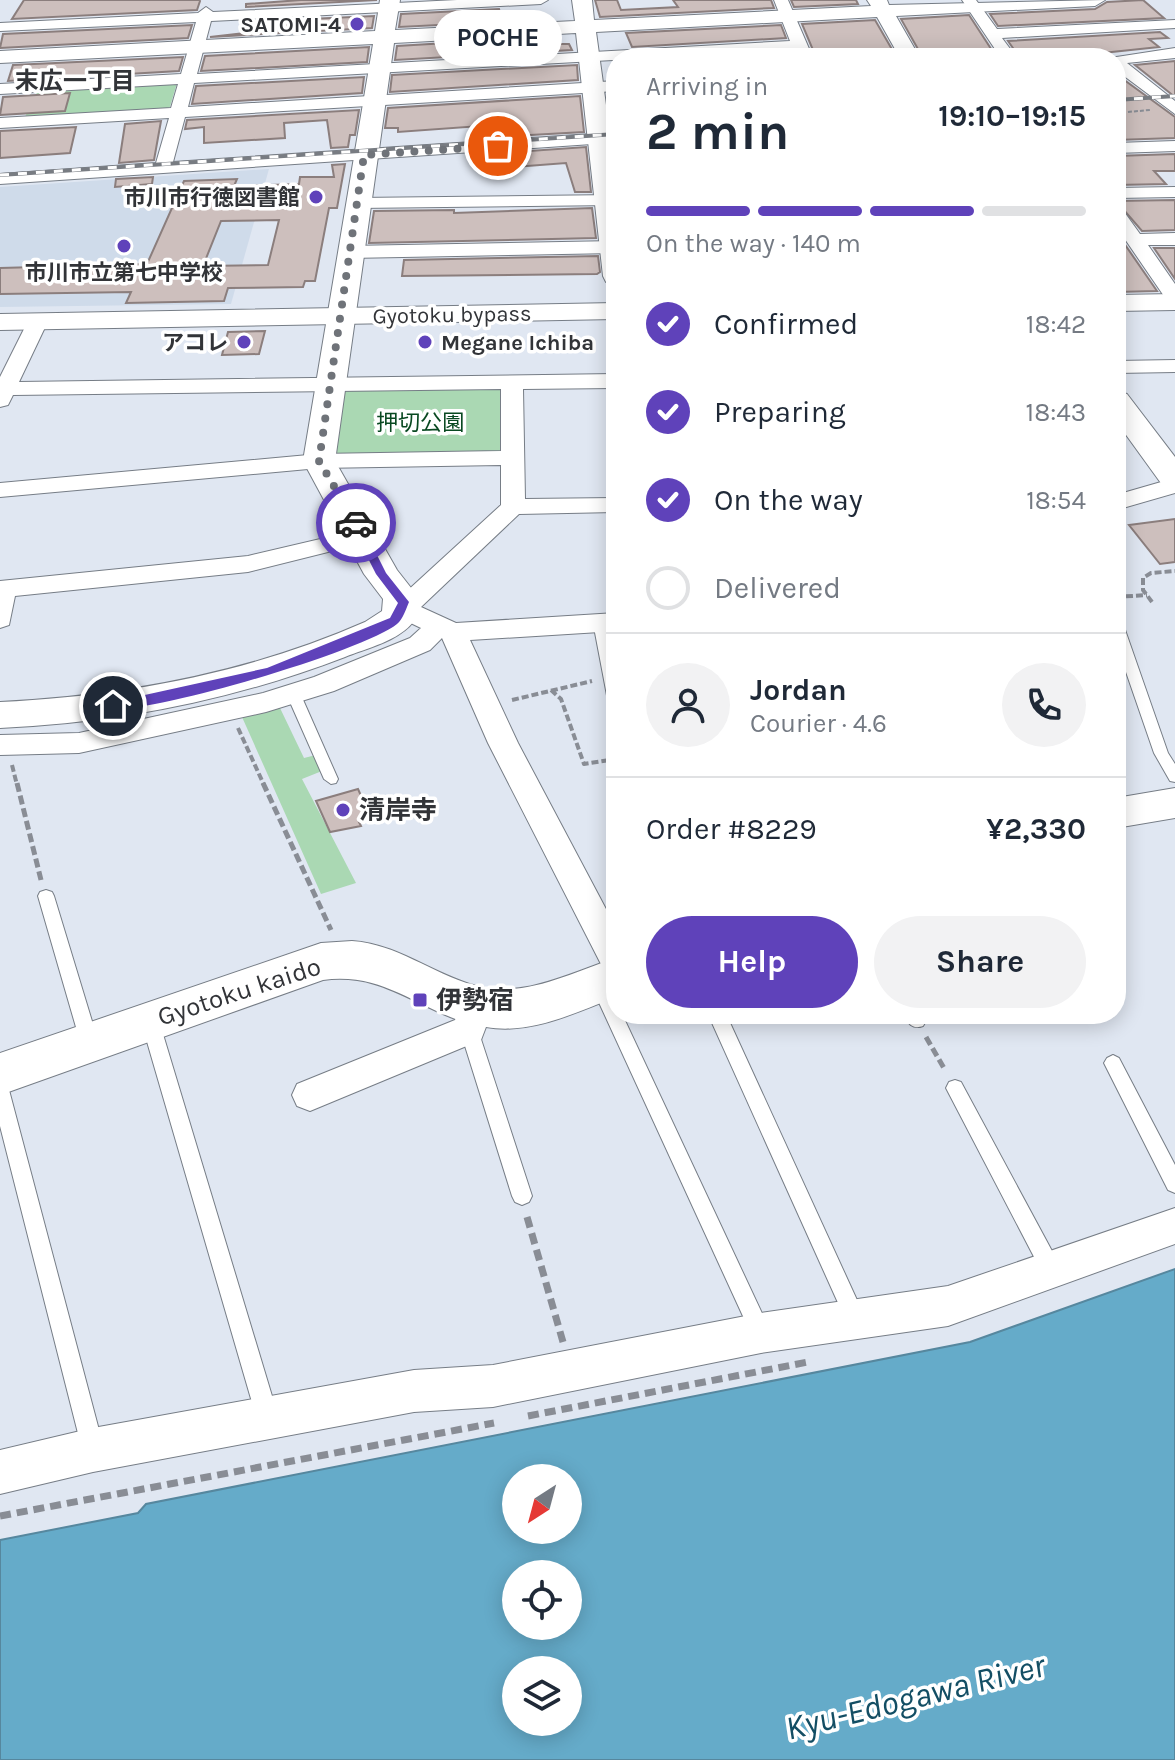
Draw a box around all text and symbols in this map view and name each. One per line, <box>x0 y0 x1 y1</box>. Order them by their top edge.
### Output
callout: POCHE <box>434 10 562 66</box>
place label: SATOMI-4 <box>240 12 341 38</box>
marker: SATOMI-4 <box>348 15 366 33</box>
text: POCHE <box>457 22 539 53</box>
district label: 末広一丁目 <box>15 67 135 95</box>
text: Arriving in <box>646 71 768 102</box>
text: 19:10–19:15 <box>938 98 1086 134</box>
text: 2 min <box>646 101 789 162</box>
pin <box>464 112 532 180</box>
icon: bag <box>476 124 520 168</box>
place label: 市川市行徳図書館 <box>124 185 300 211</box>
marker: 市川市行徳図書館 <box>307 188 325 206</box>
text: On the way · 140 m <box>646 228 861 259</box>
marker: 市川市立第七中学校 <box>115 237 133 255</box>
place label: 市川市立第七中学校 <box>25 260 223 286</box>
street label: Gyotoku bypass <box>372 301 532 329</box>
icon: check <box>646 302 690 346</box>
text: Confirmed <box>714 306 858 342</box>
text: 18:42 <box>1026 309 1086 340</box>
place label: アコレ <box>162 330 228 356</box>
place label: Megane Ichiba <box>441 330 594 356</box>
marker: アコレ <box>235 333 253 351</box>
marker: Megane Ichiba <box>416 333 434 351</box>
icon: check <box>646 390 690 434</box>
text: Preparing <box>714 394 846 430</box>
text: 18:43 <box>1026 397 1086 428</box>
park label: 押切公園 <box>376 410 464 436</box>
icon: check <box>646 478 690 522</box>
text: On the way <box>714 482 863 518</box>
courier <box>316 483 396 563</box>
text: 18:54 <box>1026 485 1086 516</box>
icon: car <box>334 501 378 545</box>
text: Delivered <box>714 570 841 606</box>
button: person <box>646 663 730 747</box>
button: phone <box>1002 663 1086 747</box>
pin <box>79 672 147 740</box>
text: Jordan <box>750 672 847 708</box>
icon: home <box>91 684 135 728</box>
text: Courier · 4.6 <box>750 708 887 739</box>
place label: 清岸寺 <box>359 795 437 826</box>
marker: 清岸寺 <box>334 801 352 819</box>
text: Order #8229 <box>646 811 817 847</box>
text: ¥2,330 <box>986 811 1086 847</box>
button: Help <box>646 916 858 1008</box>
button: Share <box>874 916 1086 1008</box>
street label: Gyotoku kaido <box>154 950 325 1032</box>
place label: 伊勢宿 <box>436 985 514 1016</box>
marker: 伊勢宿 <box>411 991 429 1009</box>
north arrow <box>502 1464 582 1544</box>
map controls <box>502 1464 582 1736</box>
button: locate <box>502 1560 582 1640</box>
water label: Kyu-Edogawa River <box>781 1645 1051 1749</box>
button: layers <box>502 1656 582 1736</box>

